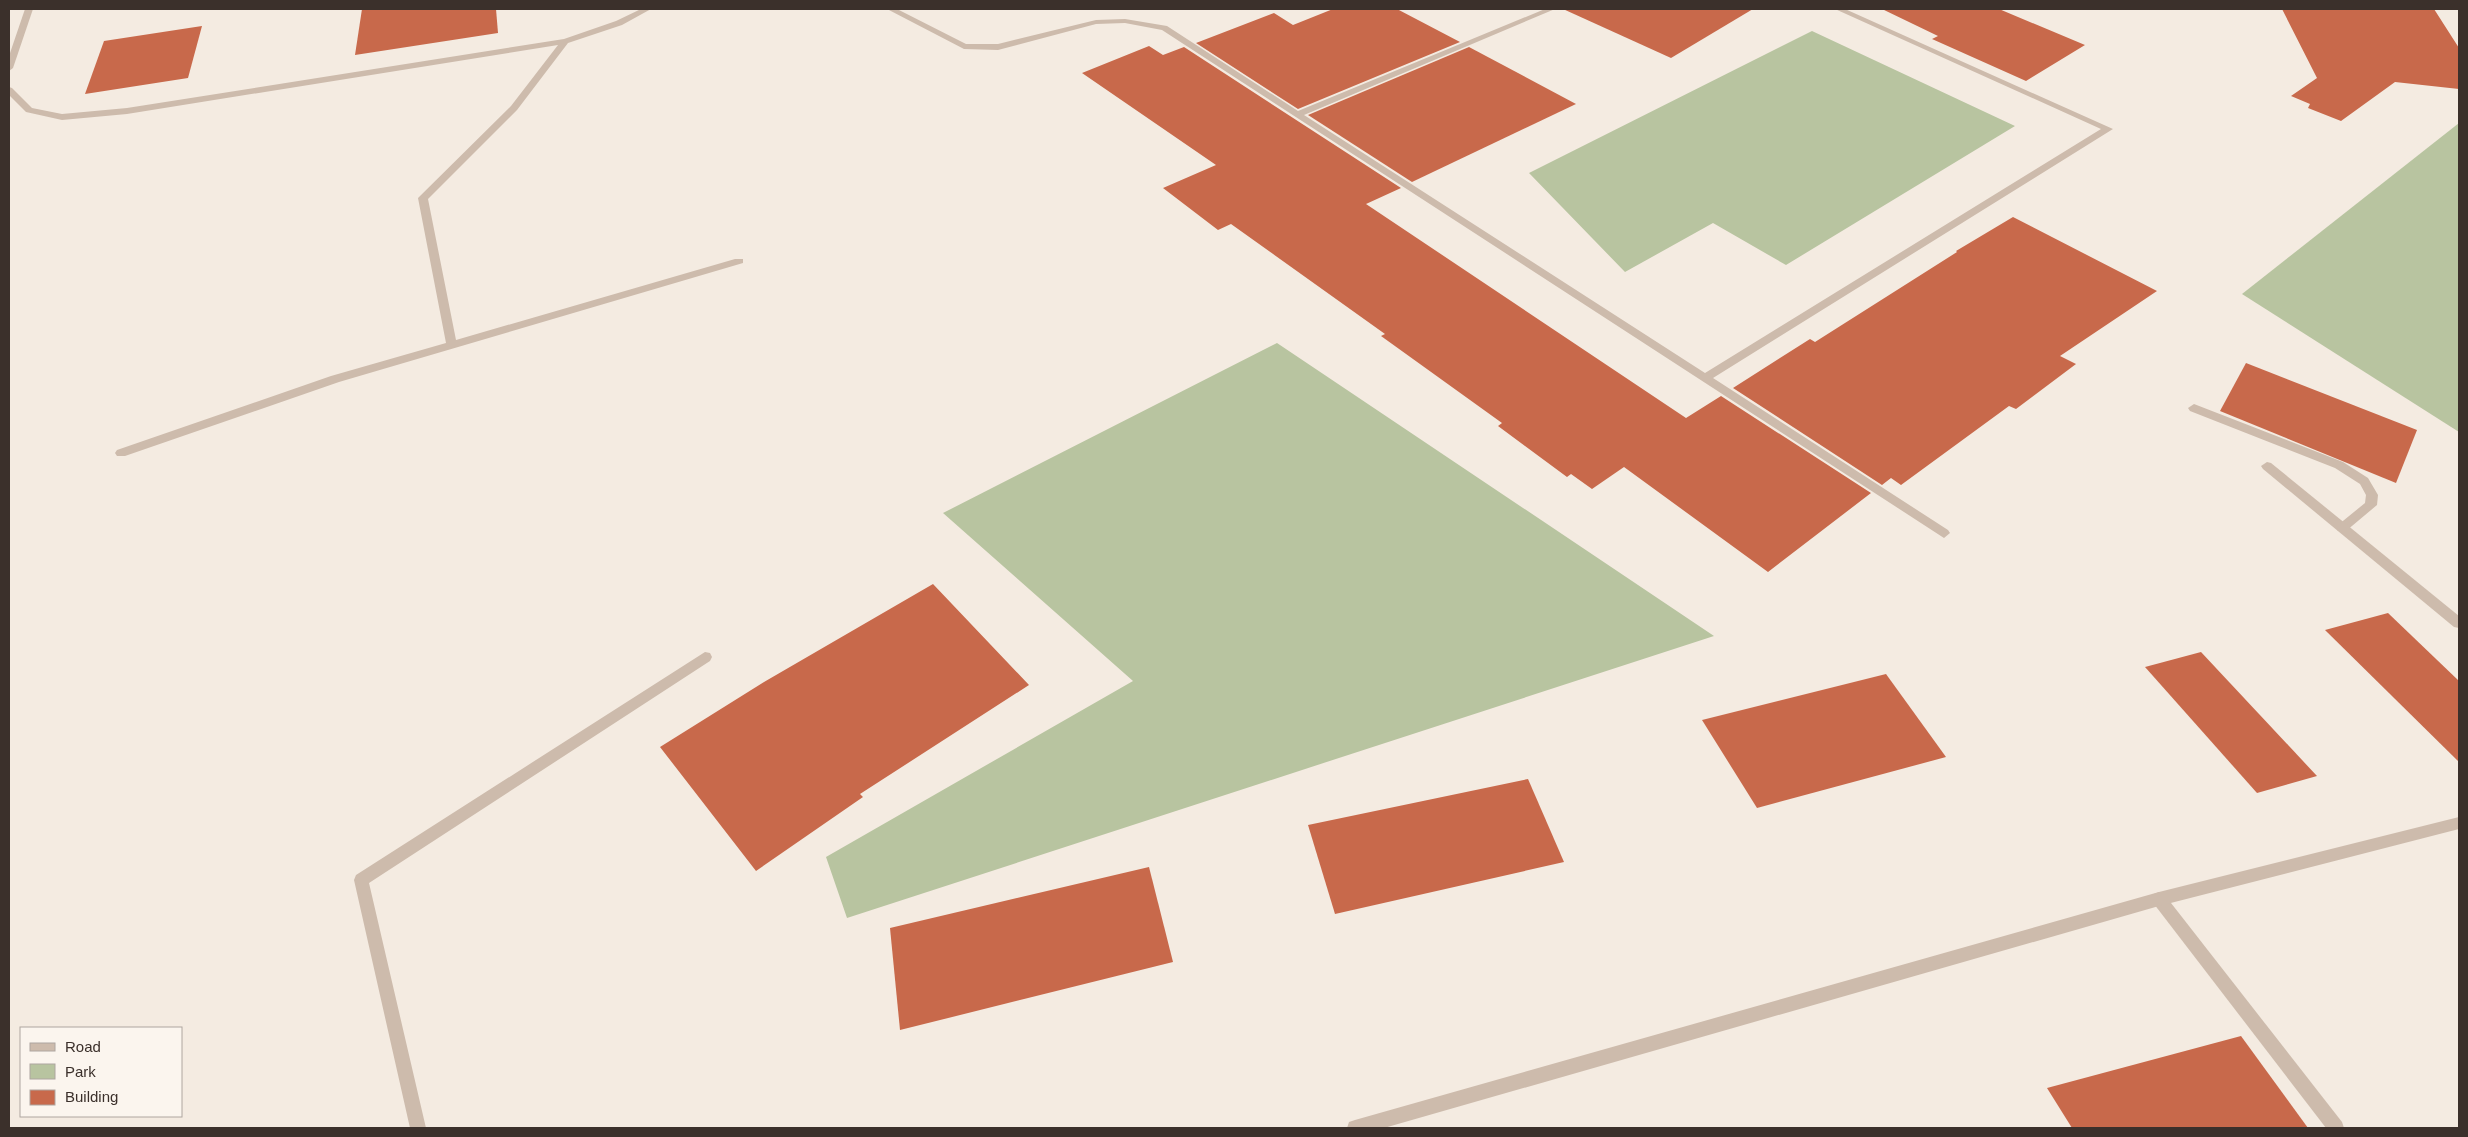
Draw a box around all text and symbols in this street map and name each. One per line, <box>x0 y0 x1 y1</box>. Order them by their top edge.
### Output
legend <box>20 1027 182 1117</box>
text: Road <box>65 1038 101 1055</box>
text: Park <box>65 1063 96 1080</box>
text: Building <box>65 1088 118 1105</box>

